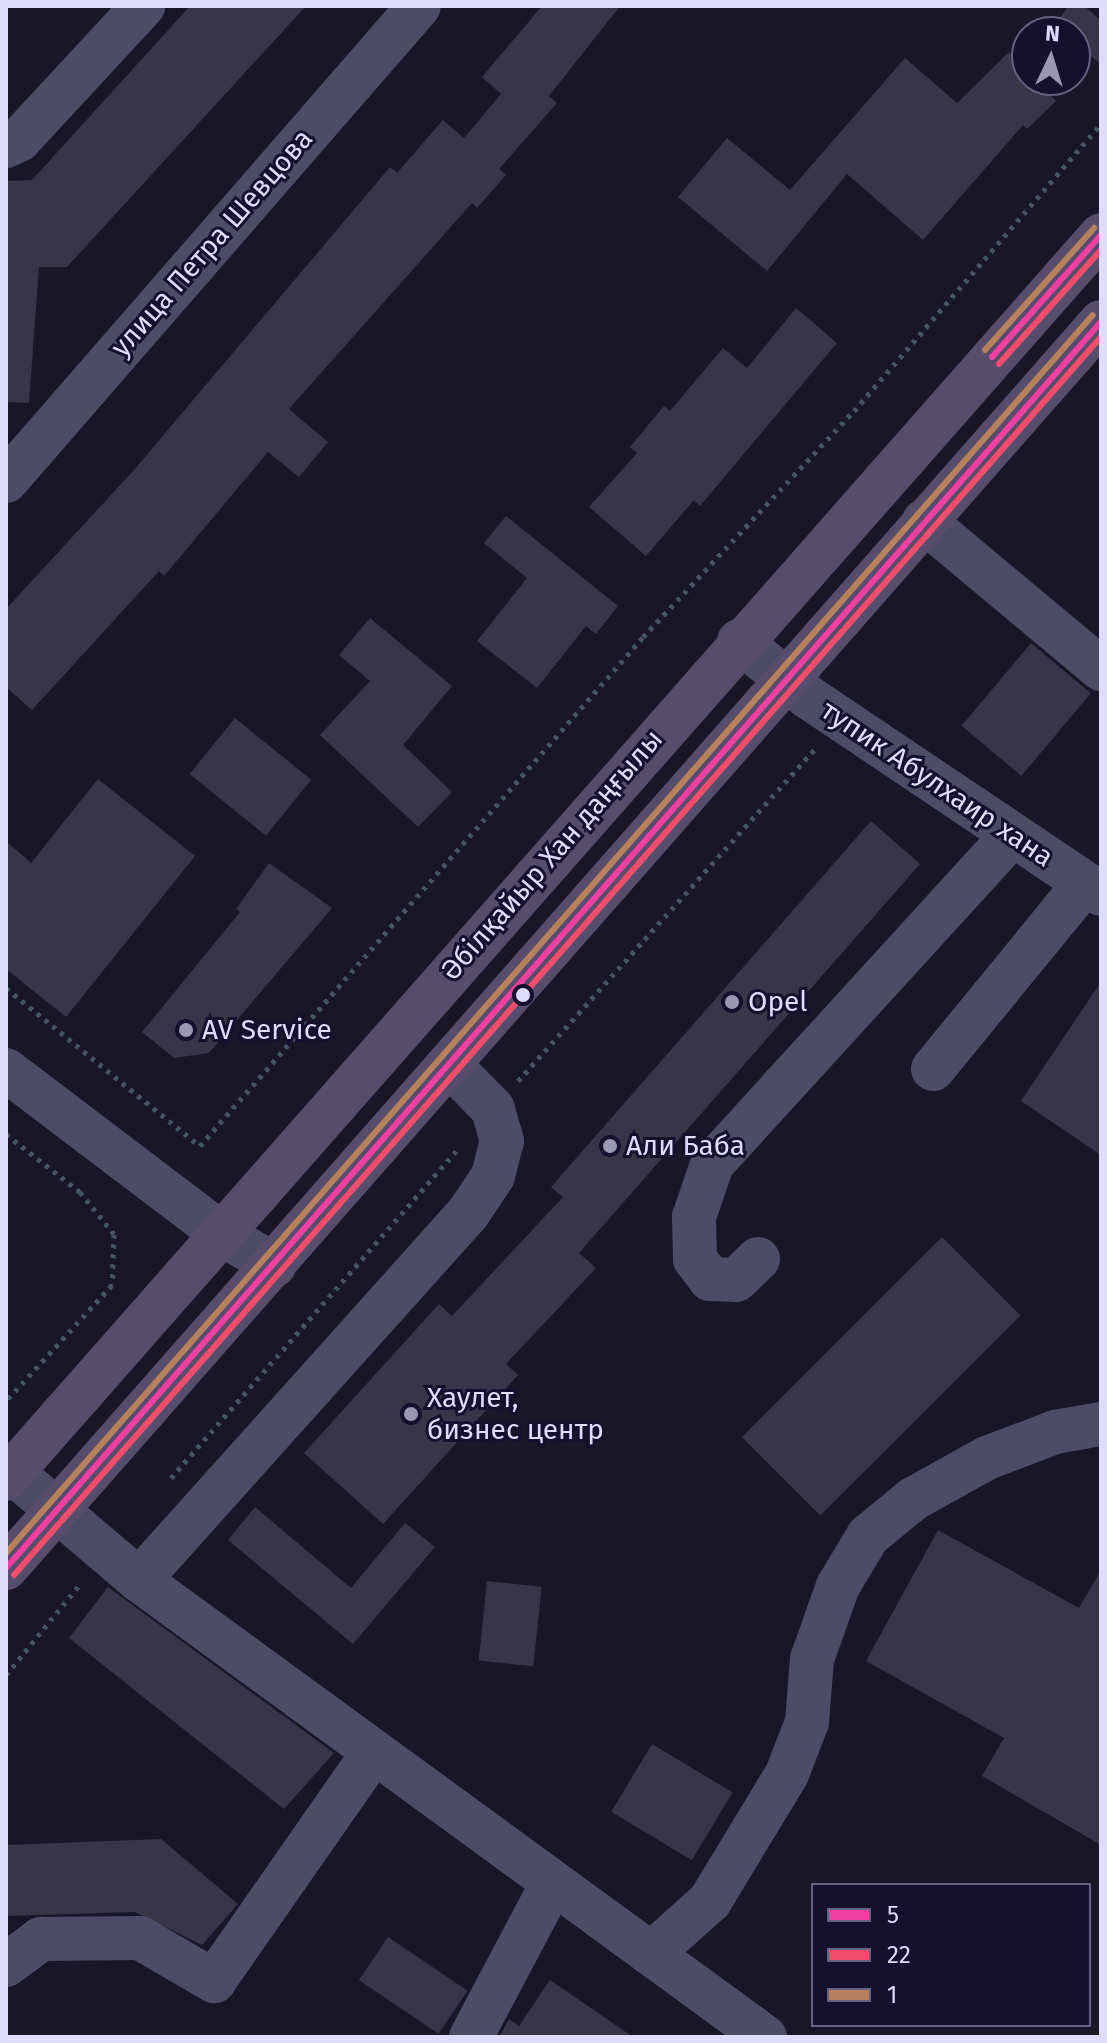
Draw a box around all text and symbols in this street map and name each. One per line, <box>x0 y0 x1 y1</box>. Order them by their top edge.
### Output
north arrow <box>1011 16 1091 96</box>
text: N <box>1044 20 1061 48</box>
street label: улица Петра Шевцова <box>104 122 320 364</box>
street label: тупик Абулхаир хана <box>814 694 1060 874</box>
street label: Әбілқайыр Хан даңғылы <box>434 723 670 987</box>
place label: Opel <box>748 985 807 1019</box>
unlabelled marker <box>515 987 531 1003</box>
marker: Opel <box>723 993 741 1011</box>
place label: AV Service <box>202 1013 332 1047</box>
marker: AV Service <box>177 1021 195 1039</box>
place label: Али Баба <box>626 1129 745 1163</box>
marker: Али Баба <box>601 1137 619 1155</box>
place label: Хаулет, бизнес центр <box>427 1381 604 1447</box>
marker: Хаулет, бизнес центр <box>402 1405 420 1423</box>
legend <box>811 1883 1091 2027</box>
text: 5 <box>887 1901 899 1929</box>
text: 22 <box>887 1941 911 1969</box>
text: 1 <box>887 1981 897 2009</box>

